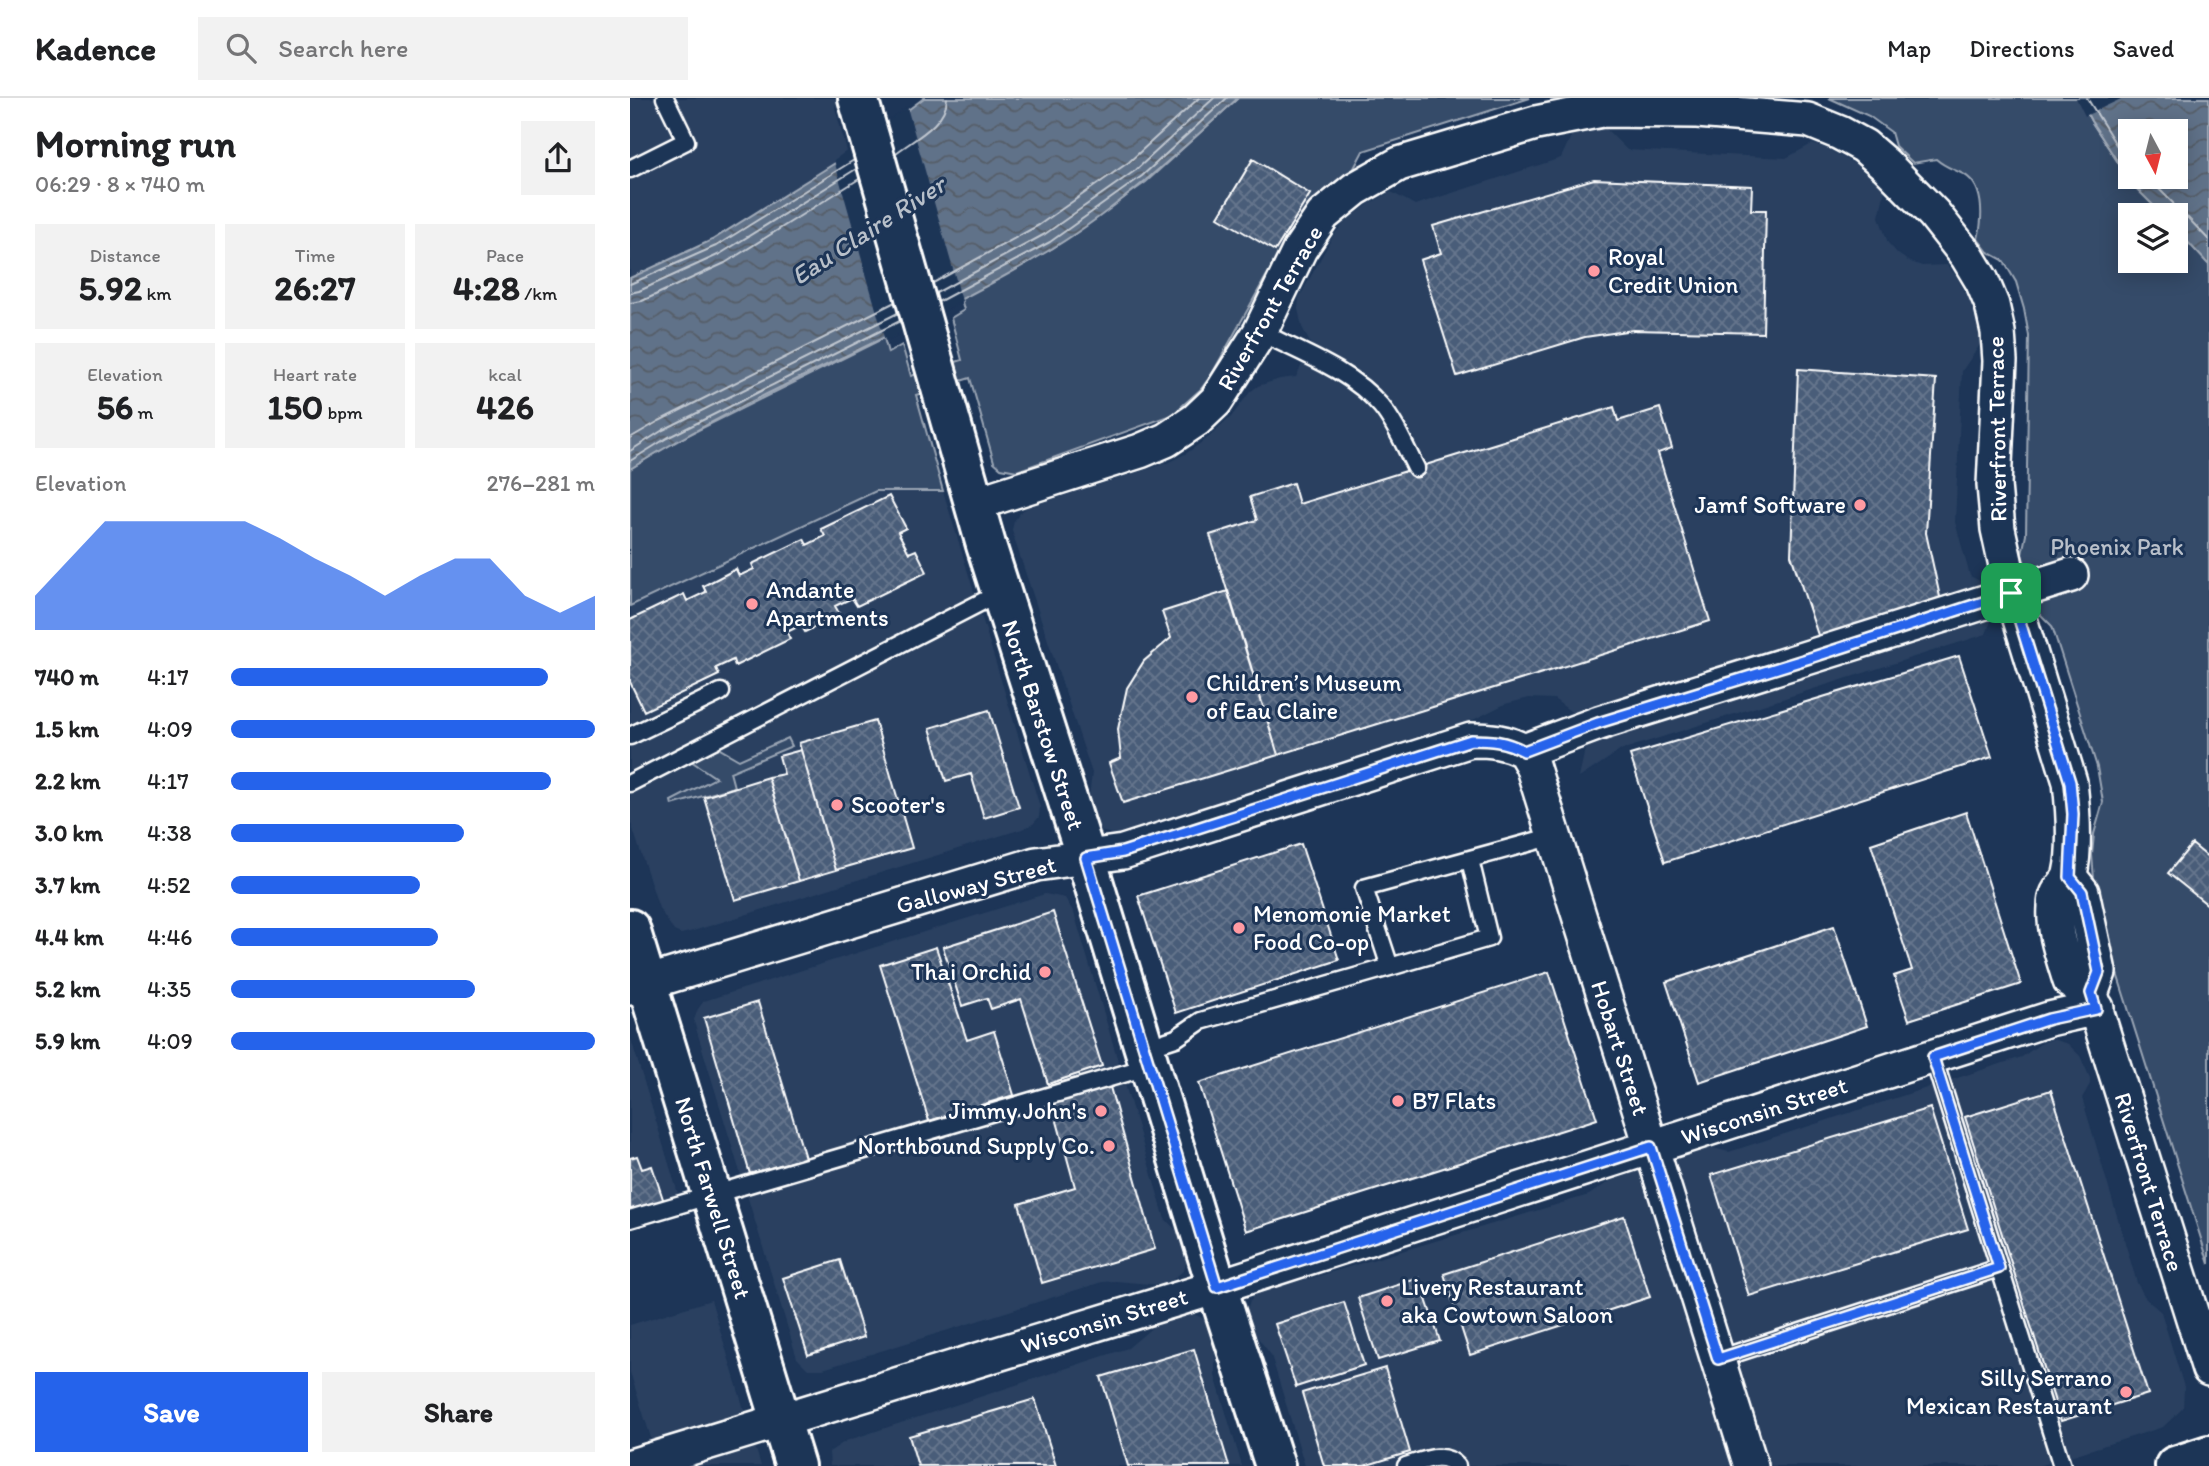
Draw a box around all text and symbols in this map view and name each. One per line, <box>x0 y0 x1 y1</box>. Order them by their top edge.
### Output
search box <box>198 17 688 80</box>
text: Kadence <box>35 29 156 68</box>
icon: search <box>222 29 260 67</box>
text: Search here <box>278 32 409 64</box>
text: Map <box>1887 34 1931 63</box>
text: Directions <box>1969 34 2075 63</box>
text: Saved <box>2113 34 2174 63</box>
north arrow <box>2118 119 2188 189</box>
map controls <box>2118 119 2188 273</box>
text: Morning run <box>35 121 236 167</box>
button: share <box>521 121 595 195</box>
water label: Eau Claire River <box>785 167 953 292</box>
text: 06:29 · 8 × 740 m <box>35 170 205 198</box>
button: layers <box>2118 203 2188 273</box>
street label: Riverfront Terrace <box>1211 220 1329 396</box>
place label: Royal Credit Union <box>1608 242 1738 299</box>
text: Distance <box>89 244 161 267</box>
text: Time <box>295 244 335 267</box>
text: Pace <box>486 244 524 267</box>
marker: Royal Credit Union <box>1586 263 1602 279</box>
text: 5.92 <box>78 267 142 309</box>
text: 26:27 <box>274 267 356 309</box>
text: 4:28 <box>453 267 520 309</box>
text: km <box>142 282 172 305</box>
text: /km <box>520 282 557 305</box>
street label: Riverfront Terrace <box>1980 336 2013 522</box>
text: Elevation <box>87 363 163 386</box>
text: Heart rate <box>273 363 357 386</box>
text: kcal <box>488 363 522 386</box>
text: 56 <box>96 386 133 428</box>
text: 150 <box>267 386 323 428</box>
text: 426 <box>476 386 534 428</box>
text: m <box>133 401 154 424</box>
text: bpm <box>323 401 363 424</box>
text: Elevation <box>35 469 126 497</box>
text: 276–281 m <box>487 469 595 497</box>
place label: Jamf Software <box>1695 490 1846 519</box>
marker: Jamf Software <box>1852 497 1868 513</box>
park label: Phoenix Park <box>2050 532 2184 561</box>
pin <box>1981 563 2041 623</box>
icon: arrive <box>1992 574 2030 612</box>
place label: Andante Apartments <box>766 575 889 632</box>
marker: Andante Apartments <box>744 596 760 612</box>
street label: North Barstow Street <box>996 616 1091 834</box>
text: 740 m <box>35 663 99 691</box>
text: 4:17 <box>147 663 189 691</box>
place label: Children’s Museum of Eau Claire <box>1206 668 1402 725</box>
marker: Children’s Museum of Eau Claire <box>1184 689 1200 705</box>
text: 1.5 km <box>35 715 99 743</box>
text: 4:09 <box>147 715 193 743</box>
text: 2.2 km <box>35 767 100 795</box>
text: 4:17 <box>147 767 189 795</box>
place label: Scooter's <box>851 790 945 819</box>
marker: Scooter's <box>829 797 845 813</box>
text: 3.0 km <box>35 819 103 847</box>
text: 4:38 <box>147 819 192 847</box>
street label: Galloway Street <box>893 849 1059 920</box>
text: 3.7 km <box>35 871 100 899</box>
text: 4:52 <box>147 871 191 899</box>
place label: Menomonie Market Food Co-op <box>1253 899 1451 956</box>
marker: Menomonie Market Food Co-op <box>1231 920 1247 936</box>
text: 4.4 km <box>35 923 104 951</box>
text: 4:46 <box>147 923 192 951</box>
place label: Thai Orchid <box>911 957 1031 986</box>
marker: Thai Orchid <box>1037 964 1053 980</box>
text: 5.2 km <box>35 975 100 1003</box>
text: 4:35 <box>147 975 191 1003</box>
street label: Hobart Street <box>1585 977 1656 1119</box>
text: 5.9 km <box>35 1027 100 1055</box>
text: 4:09 <box>147 1027 193 1055</box>
street label: Wisconsin Street <box>1677 1070 1851 1151</box>
place label: B7 Flats <box>1412 1086 1496 1115</box>
street label: Riverfront Terrace <box>2108 1089 2191 1275</box>
street label: North Farwell Street <box>669 1093 758 1302</box>
marker: B7 Flats <box>1390 1093 1406 1109</box>
place label: Jimmy John's <box>949 1096 1087 1125</box>
marker: Jimmy John's <box>1093 1103 1109 1119</box>
place label: Northbound Supply Co. <box>858 1131 1095 1160</box>
marker: Northbound Supply Co. <box>1101 1138 1117 1154</box>
place label: Livery Restaurant aka Cowtown Saloon <box>1401 1272 1614 1329</box>
street label: Wisconsin Street <box>1017 1281 1191 1360</box>
marker: Livery Restaurant aka Cowtown Saloon <box>1379 1293 1395 1309</box>
place label: Silly Serrano Mexican Restaurant <box>1906 1363 2112 1420</box>
button: Save <box>35 1372 308 1452</box>
button: Share <box>322 1372 595 1452</box>
marker: Silly Serrano Mexican Restaurant <box>2118 1384 2134 1400</box>

